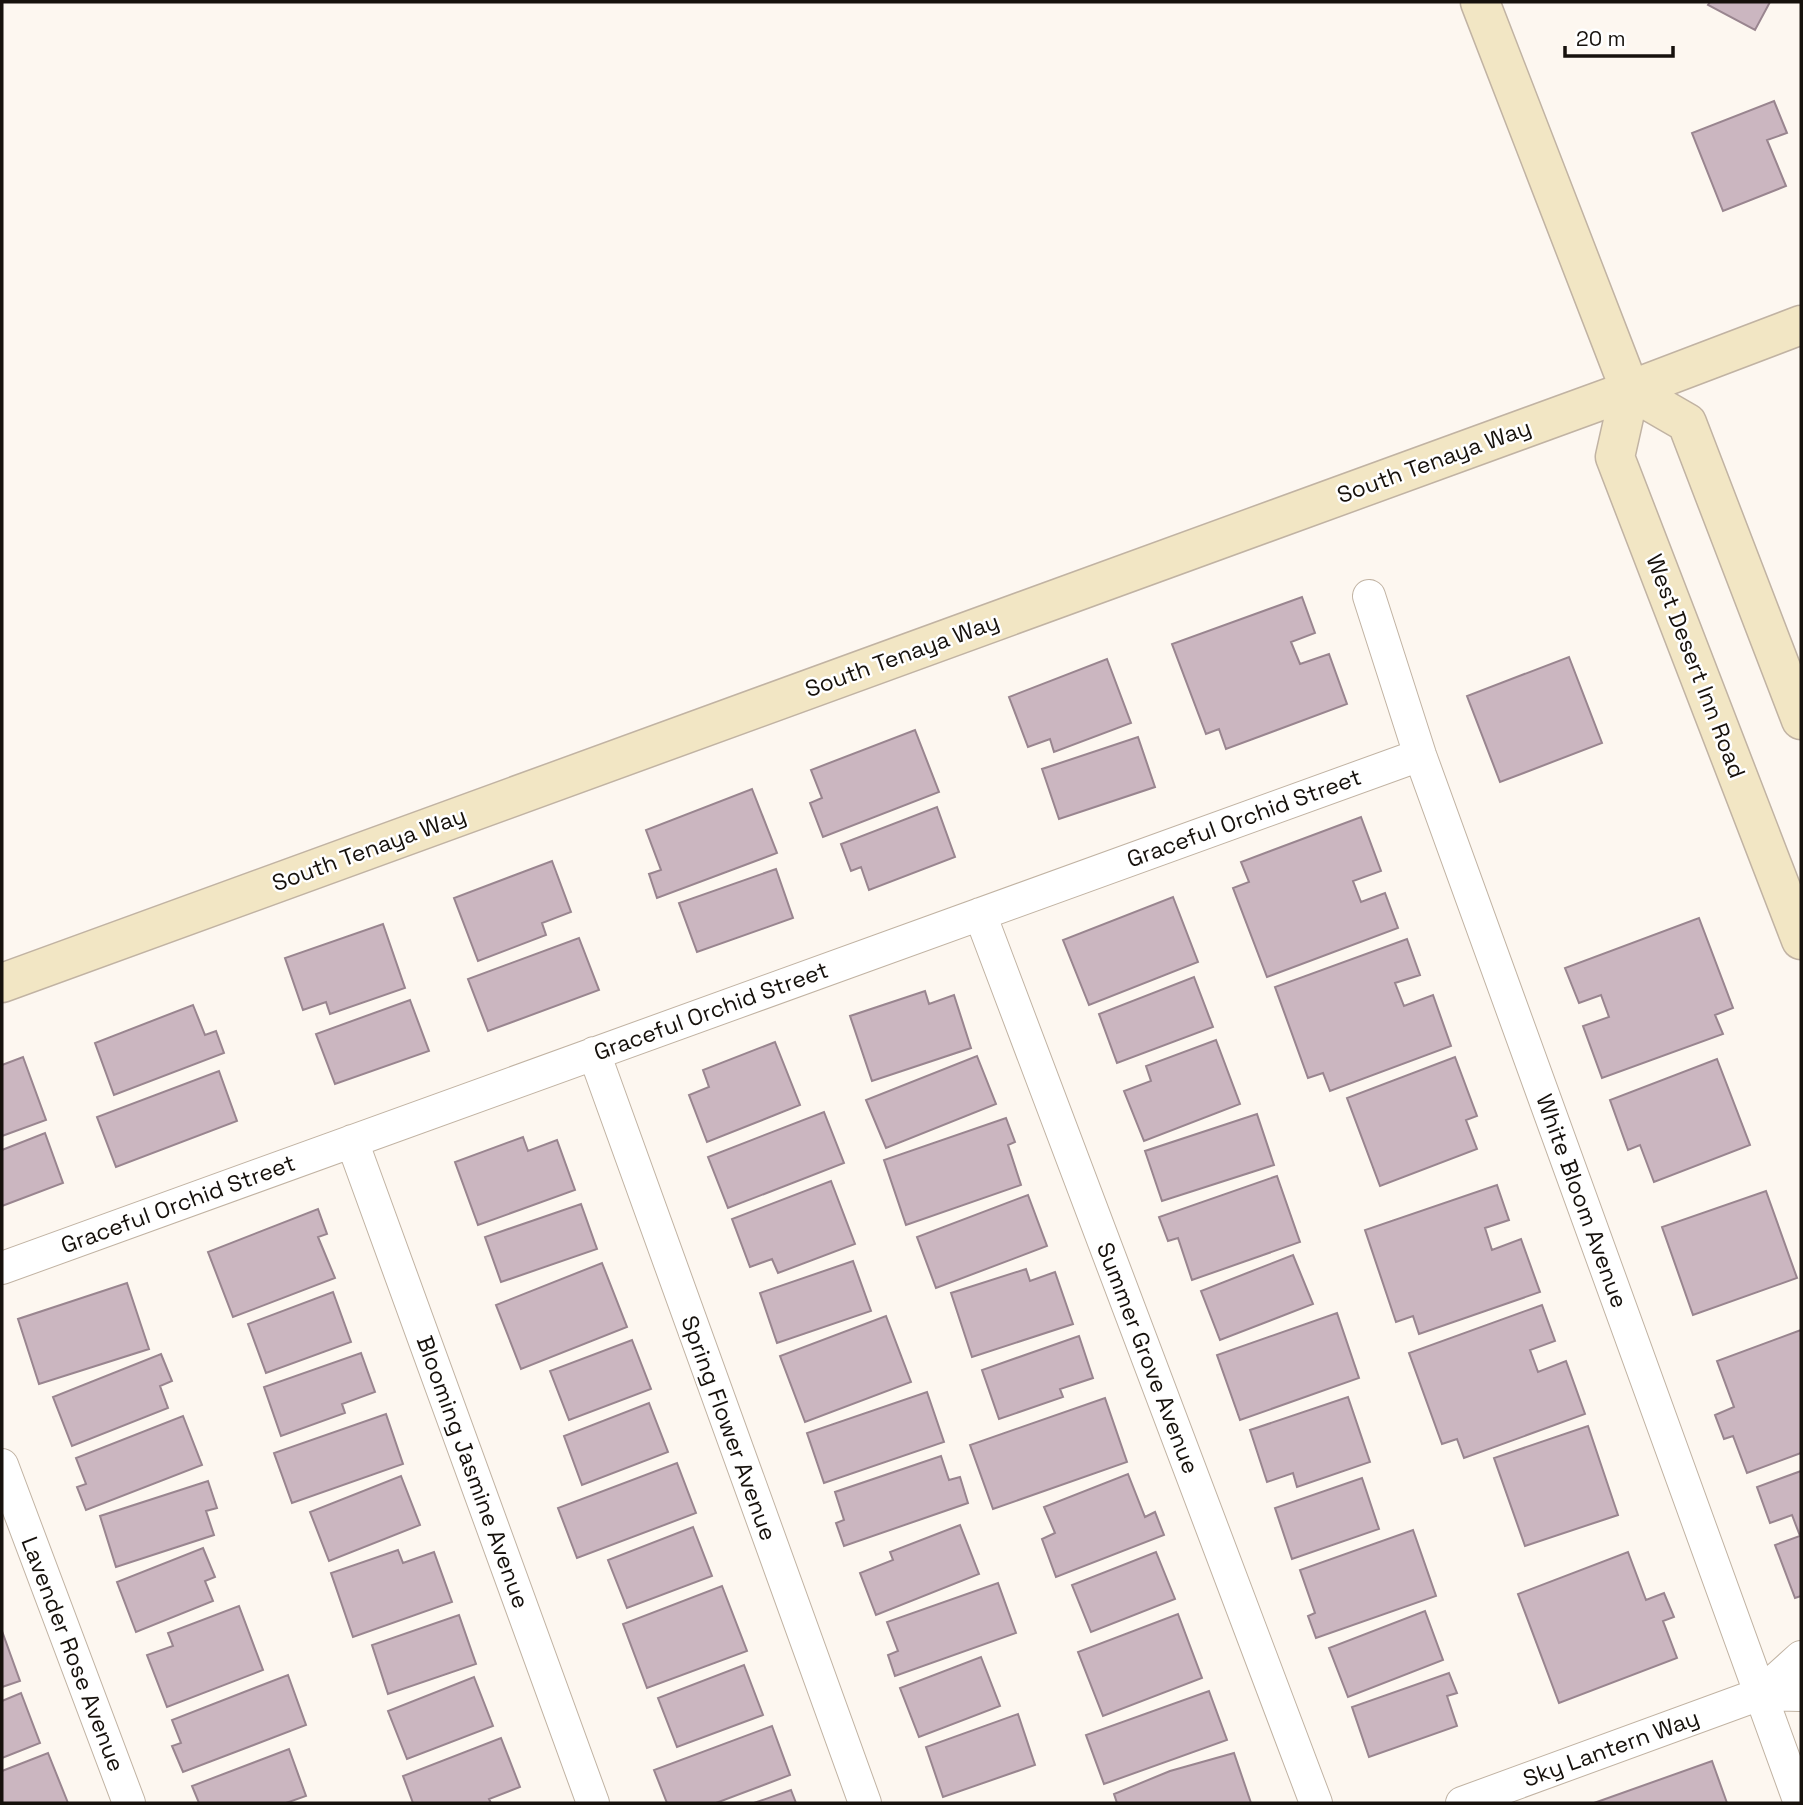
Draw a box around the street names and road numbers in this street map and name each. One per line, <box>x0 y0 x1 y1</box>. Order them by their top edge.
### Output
street label: South Tenaya Way <box>1333 412 1535 510</box>
street label: West Desert Inn Road <box>1639 550 1753 782</box>
street label: South Tenaya Way <box>801 606 1003 704</box>
street label: Graceful Orchid Street <box>1123 762 1365 874</box>
street label: South Tenaya Way <box>268 800 470 898</box>
street label: Graceful Orchid Street <box>590 955 832 1067</box>
street label: White Bloom Avenue <box>1529 1090 1635 1312</box>
street label: Graceful Orchid Street <box>57 1148 299 1260</box>
street label: Summer Grove Avenue <box>1090 1238 1206 1478</box>
street label: Spring Flower Avenue <box>674 1311 784 1545</box>
street label: Blooming Jasmine Avenue <box>410 1332 536 1612</box>
street label: Lavender Rose Avenue <box>14 1532 132 1776</box>
street label: Sky Lantern Way <box>1519 1702 1703 1794</box>

